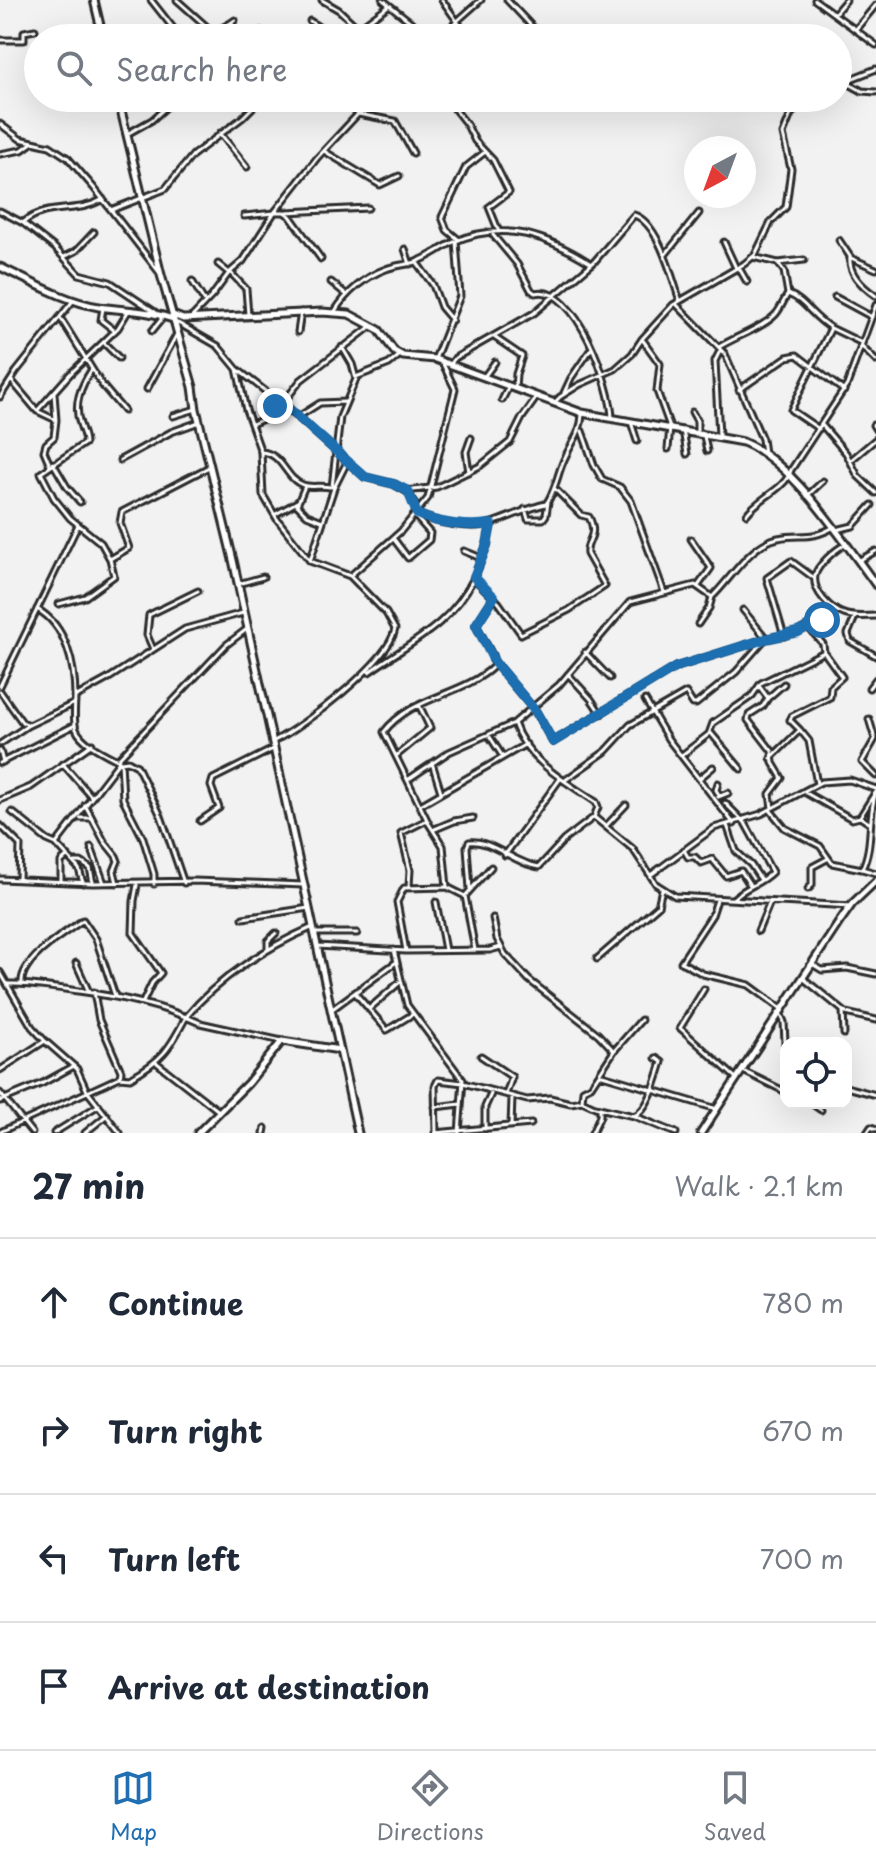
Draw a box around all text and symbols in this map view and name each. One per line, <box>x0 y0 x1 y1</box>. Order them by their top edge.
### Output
search box <box>24 24 852 112</box>
icon: search <box>52 46 96 90</box>
text: Search here <box>116 46 288 91</box>
north arrow <box>684 136 756 208</box>
route end <box>257 388 293 424</box>
route start <box>804 602 840 638</box>
map controls <box>780 1037 852 1109</box>
button: locate <box>780 1037 852 1109</box>
text: 27 min <box>32 1159 145 1211</box>
text: Walk · 2.1 km <box>674 1166 844 1205</box>
icon: ahead <box>32 1280 76 1324</box>
text: Continue <box>108 1280 243 1325</box>
text: 780 m <box>762 1283 844 1322</box>
icon: right <box>32 1408 76 1452</box>
text: Turn right <box>108 1408 263 1453</box>
text: 670 m <box>762 1411 844 1450</box>
icon: left <box>32 1536 76 1580</box>
text: Turn left <box>108 1536 240 1581</box>
text: 700 m <box>760 1539 844 1578</box>
icon: arrive <box>32 1664 76 1708</box>
text: Arrive at destination <box>108 1664 430 1709</box>
tab: Map <box>110 1766 157 1847</box>
tab: Directions <box>377 1766 484 1847</box>
tab: Saved <box>704 1766 766 1847</box>

